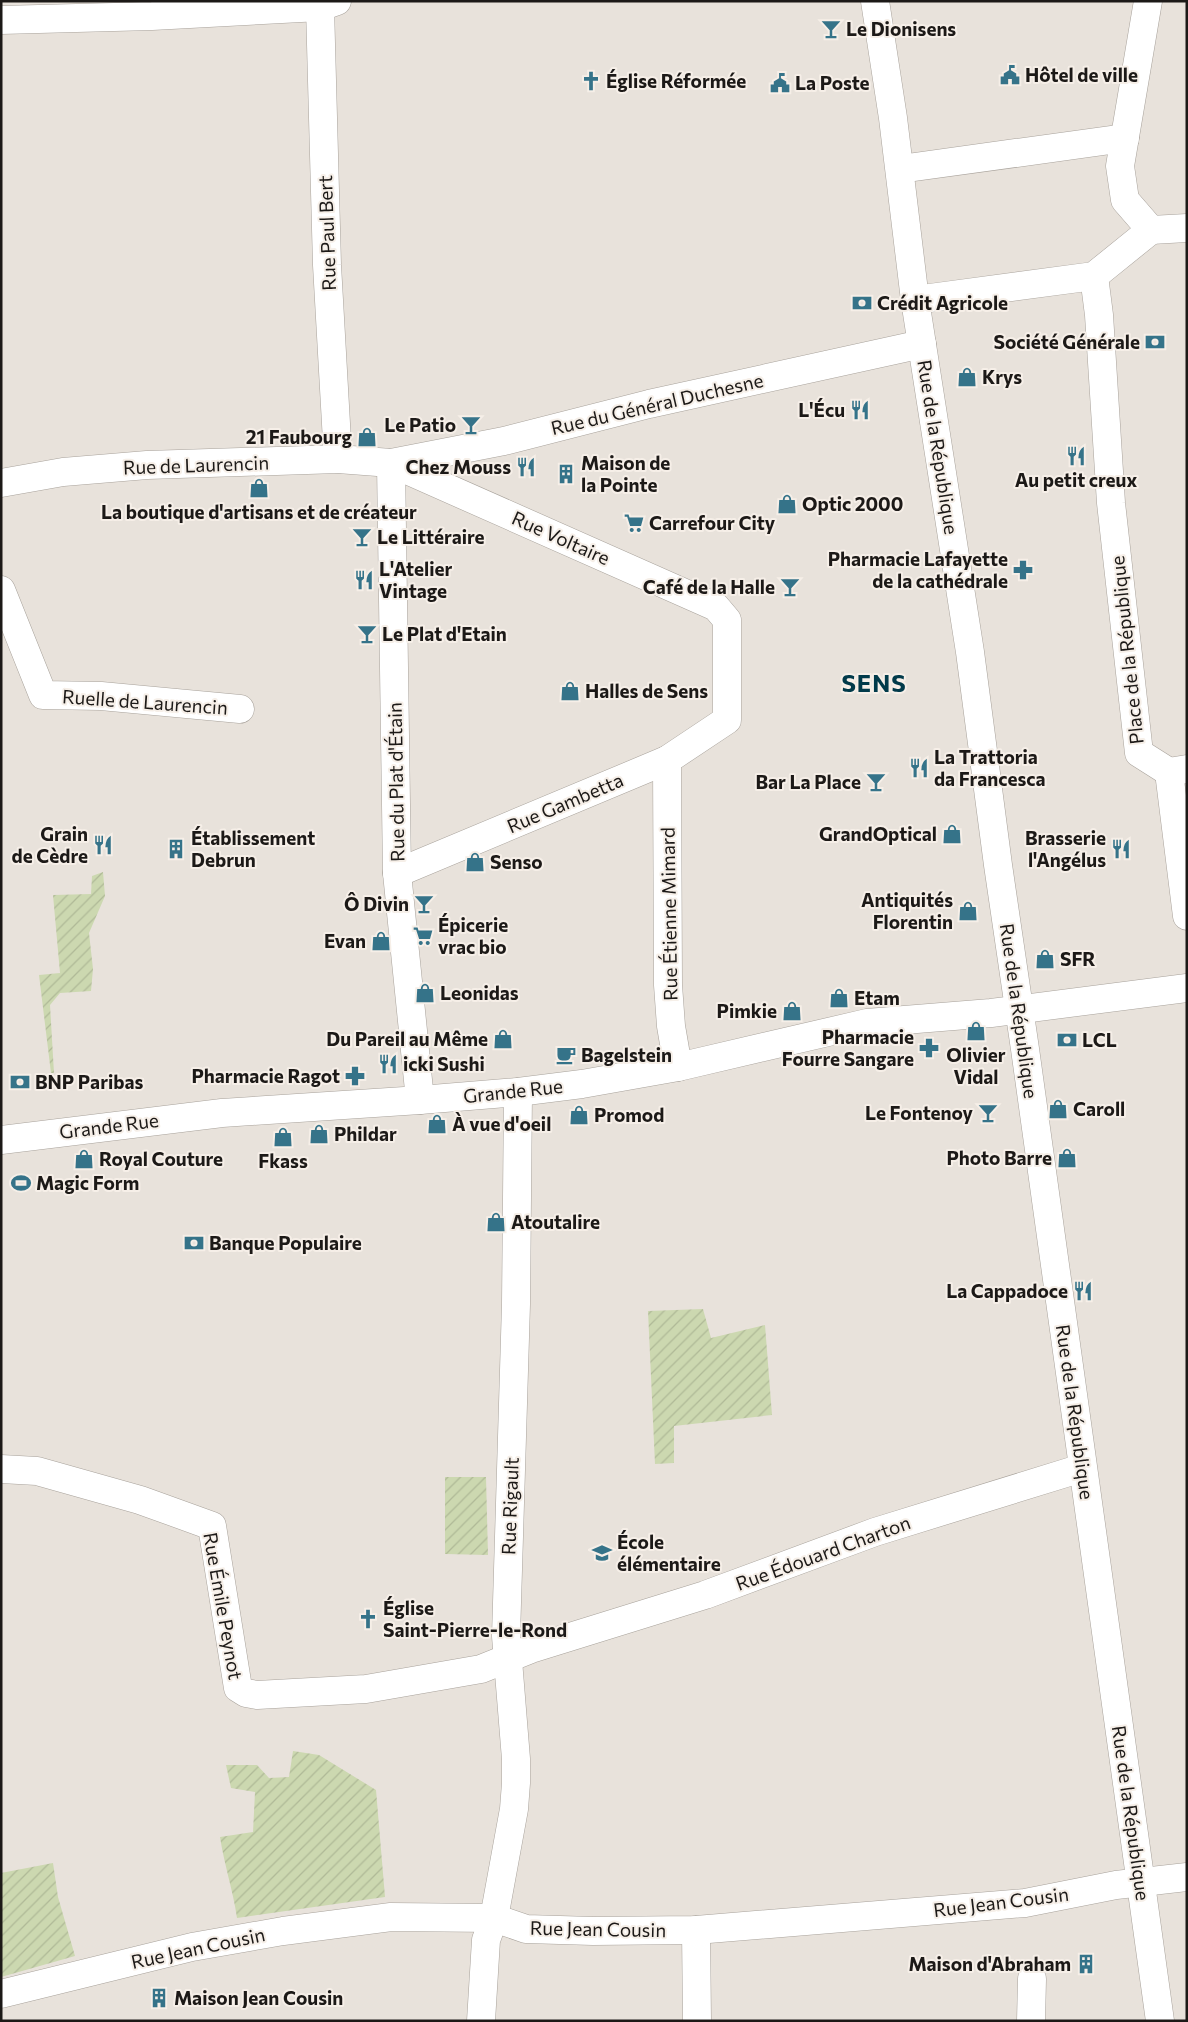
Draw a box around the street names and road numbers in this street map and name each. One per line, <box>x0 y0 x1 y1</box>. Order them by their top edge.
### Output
street label: Rue Paul Bert <box>313 175 340 291</box>
street label: Rue de la République <box>913 358 964 536</box>
street label: Rue du Général Duchesne <box>548 368 765 439</box>
street label: Rue de Laurencin <box>122 450 269 479</box>
street label: Rue Voltaire <box>509 506 614 569</box>
street label: Place de la République <box>1105 555 1148 745</box>
street label: Ruelle de Laurencin <box>61 684 229 719</box>
street label: Rue du Plat d'Étain <box>383 702 408 862</box>
street label: Rue Gambetta <box>503 768 626 837</box>
street label: Rue Étienne Mimard <box>655 827 682 1001</box>
street label: Rue de la République <box>996 922 1043 1100</box>
street label: Grande Rue <box>462 1074 564 1107</box>
street label: Grande Rue <box>58 1108 160 1143</box>
street label: Rue de la République <box>1052 1323 1099 1501</box>
street label: Rue Rigault <box>496 1456 523 1555</box>
street label: Rue Édouard Charton <box>732 1510 913 1595</box>
street label: Rue Émile Peynot <box>199 1530 248 1682</box>
street label: Rue de la République <box>1108 1724 1155 1902</box>
street label: Rue Jean Cousin <box>932 1882 1070 1921</box>
street label: Rue Jean Cousin <box>530 1916 666 1941</box>
street label: Rue Jean Cousin <box>129 1922 267 1973</box>

